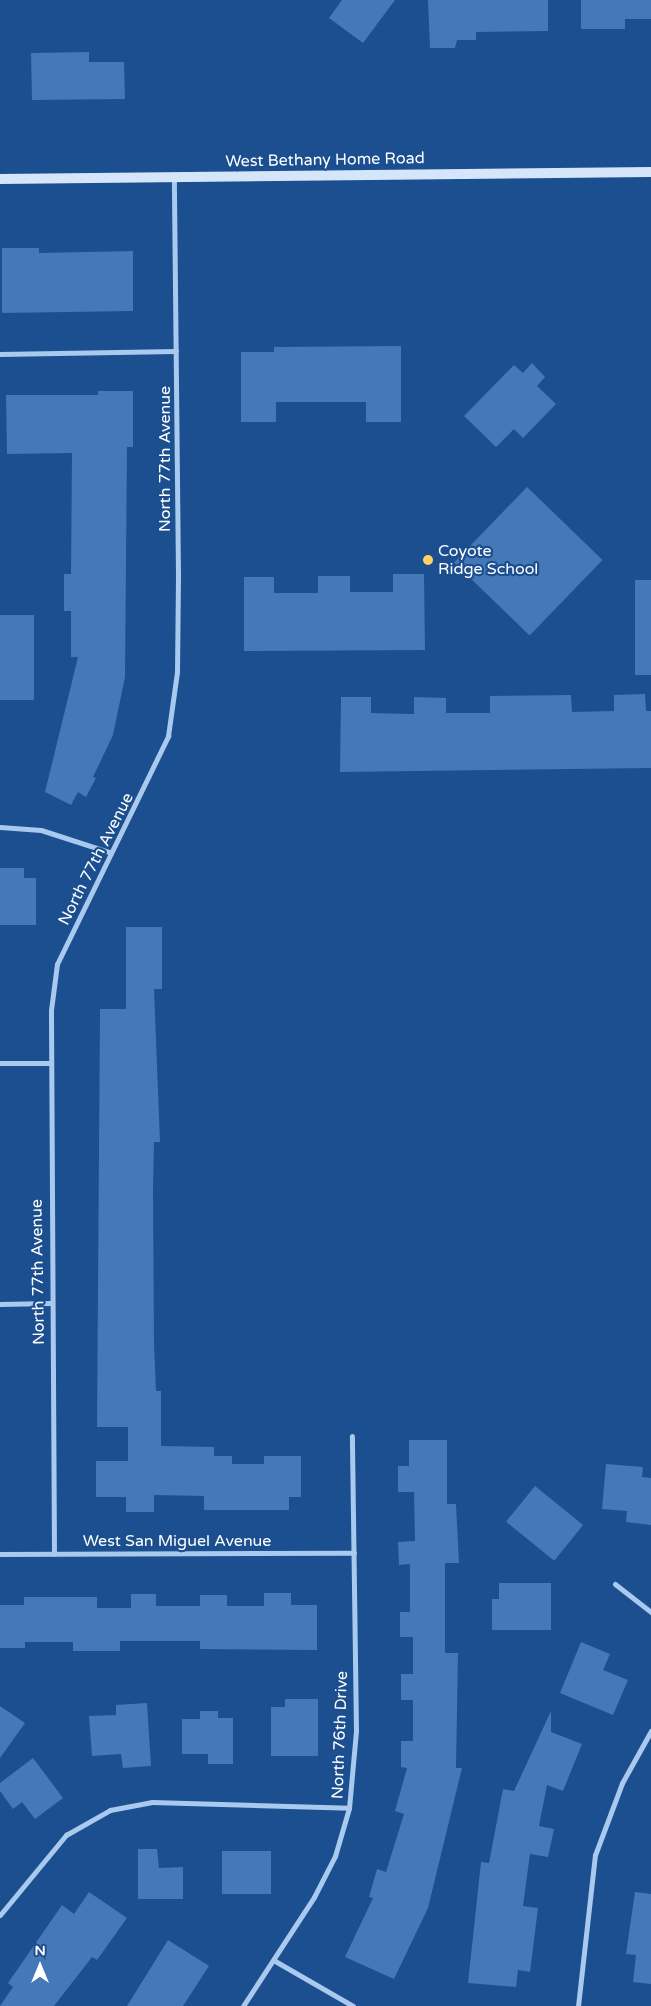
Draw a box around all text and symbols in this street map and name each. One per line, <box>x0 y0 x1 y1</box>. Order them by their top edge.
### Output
street label: West Bethany Home Road <box>225 149 425 171</box>
street label: North 77th Avenue <box>155 386 175 532</box>
place label: Coyote Ridge School <box>438 541 538 579</box>
marker: Coyote Ridge School <box>422 554 434 566</box>
street label: North 77th Avenue <box>54 790 138 928</box>
street label: North 77th Avenue <box>27 1199 49 1345</box>
street label: West San Miguel Avenue <box>83 1531 271 1551</box>
street label: North 76th Drive <box>328 1671 352 1799</box>
north arrow <box>15 1941 65 1991</box>
text: N <box>34 1942 46 1959</box>

